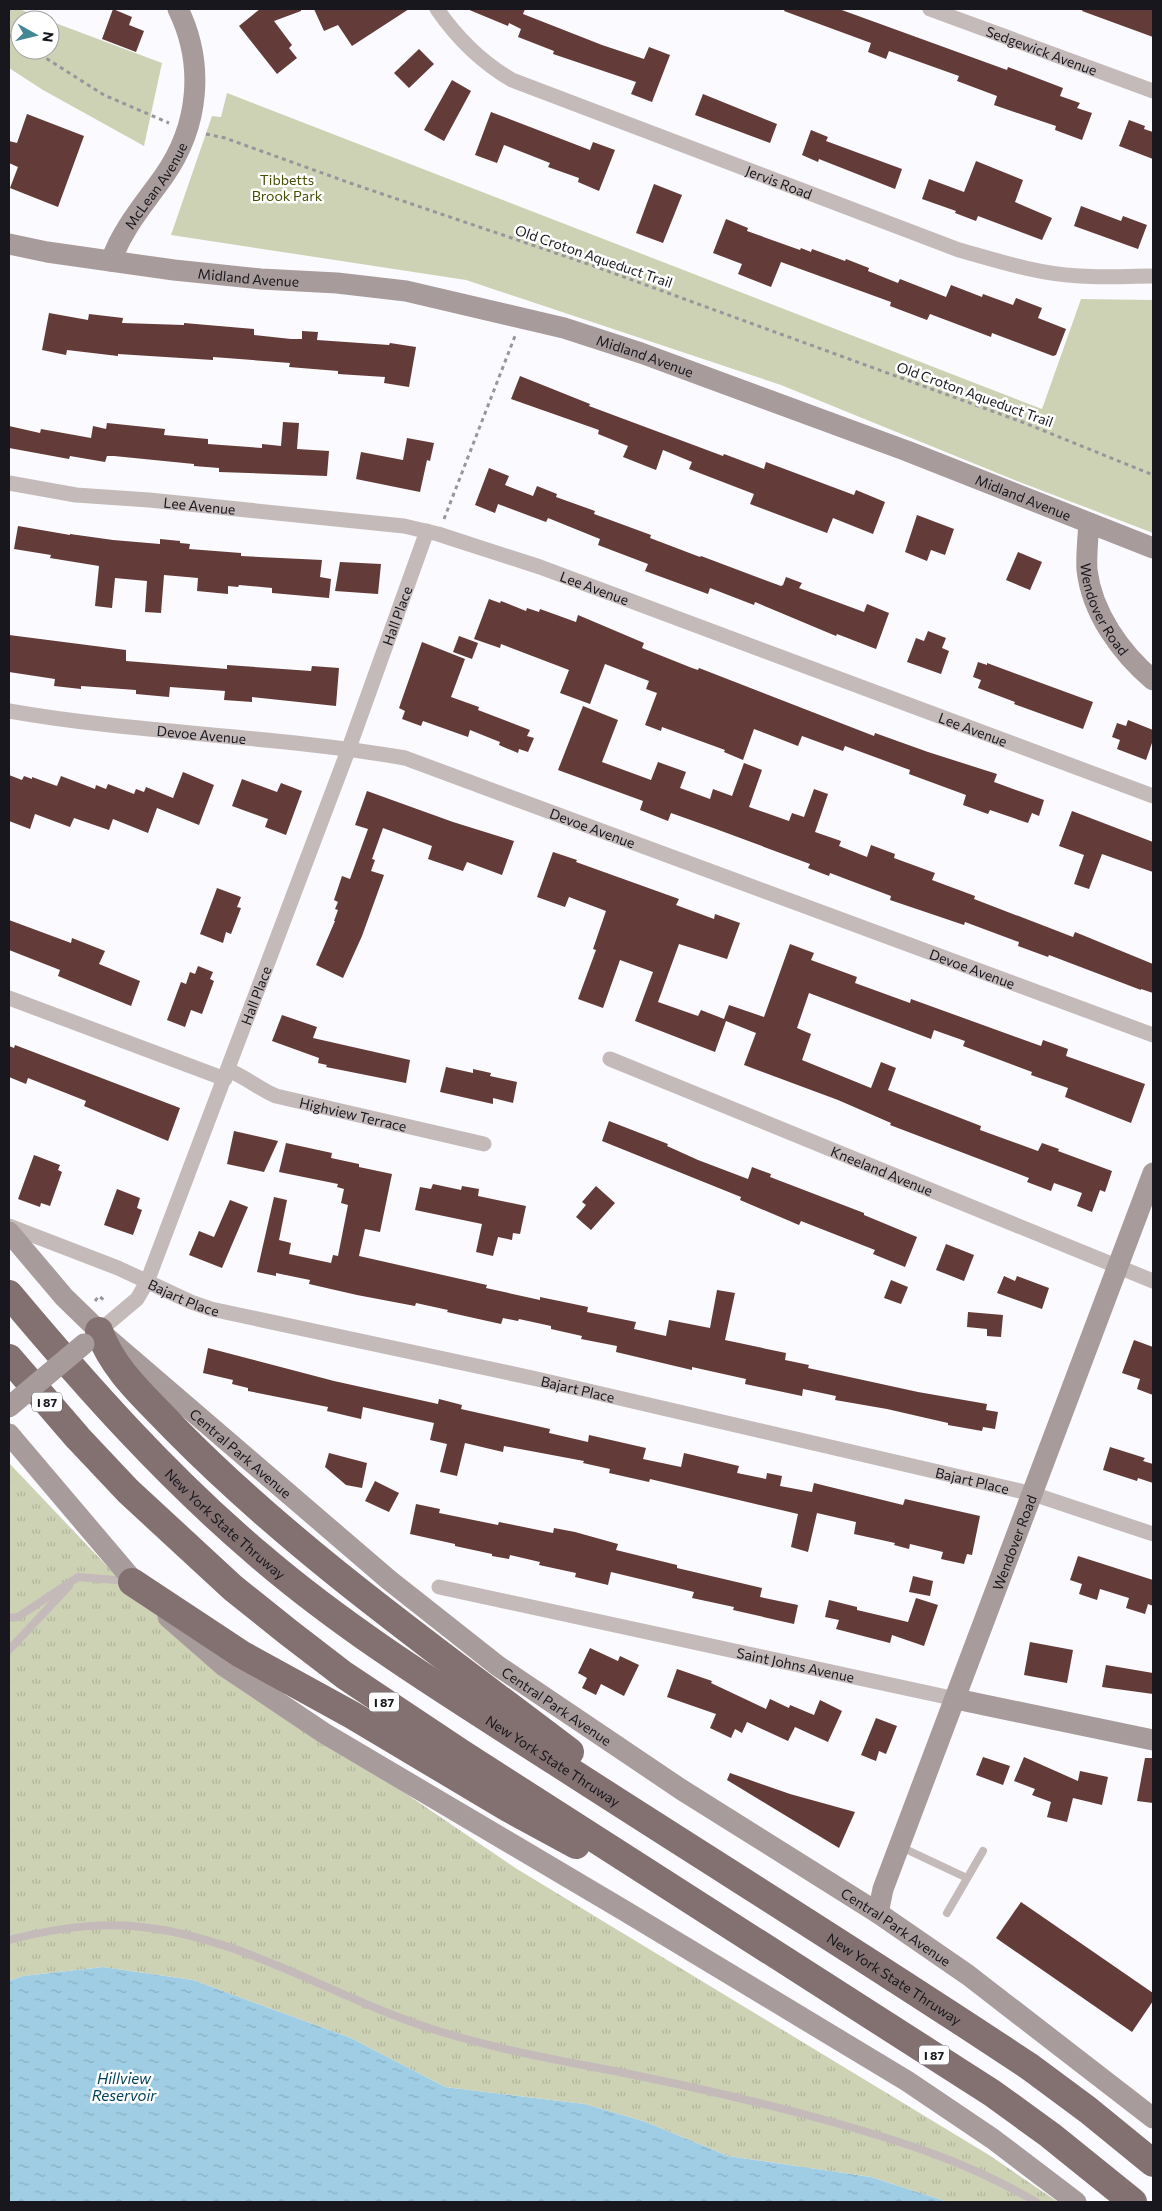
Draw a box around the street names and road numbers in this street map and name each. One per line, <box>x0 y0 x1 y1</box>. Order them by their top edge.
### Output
street label: Sedgewick Avenue <box>984 22 1100 78</box>
street label: McLean Avenue <box>120 140 190 232</box>
street label: Jervis Road <box>744 161 815 202</box>
street label: Old Croton Aqueduct Trail <box>513 221 675 291</box>
street label: Midland Avenue <box>197 264 300 289</box>
street label: Midland Avenue <box>594 331 696 380</box>
street label: Old Croton Aqueduct Trail <box>894 358 1056 430</box>
street label: Midland Avenue <box>973 470 1074 523</box>
street label: Lee Avenue <box>163 493 236 517</box>
street label: Wendover Road <box>1078 562 1133 658</box>
street label: Lee Avenue <box>558 567 631 608</box>
street label: Hall Place <box>378 584 415 648</box>
street label: Lee Avenue <box>936 708 1010 749</box>
street label: Devoe Avenue <box>156 721 247 747</box>
street label: Devoe Avenue <box>548 804 638 851</box>
street label: Devoe Avenue <box>927 945 1017 992</box>
street label: Hall Place <box>237 963 274 1027</box>
street label: Highview Terrace <box>298 1093 409 1134</box>
street label: Kneeland Avenue <box>829 1142 936 1199</box>
street label: Bajart Place <box>146 1275 221 1319</box>
street label: Bajart Place <box>539 1372 617 1405</box>
road number: I 87 <box>32 1392 62 1411</box>
street label: Central Park Avenue <box>187 1405 295 1501</box>
street label: Bajart Place <box>934 1463 1011 1497</box>
street label: New York State Thruway <box>162 1465 289 1582</box>
street label: Wendover Road <box>988 1492 1039 1592</box>
street label: Saint Johns Avenue <box>735 1643 856 1685</box>
street label: Central Park Avenue <box>499 1663 615 1749</box>
road number: I 87 <box>369 1692 399 1711</box>
street label: New York State Thruway <box>483 1711 624 1810</box>
street label: Central Park Avenue <box>838 1884 954 1969</box>
street label: New York State Thruway <box>824 1929 965 2028</box>
road number: I 87 <box>919 2046 949 2064</box>

